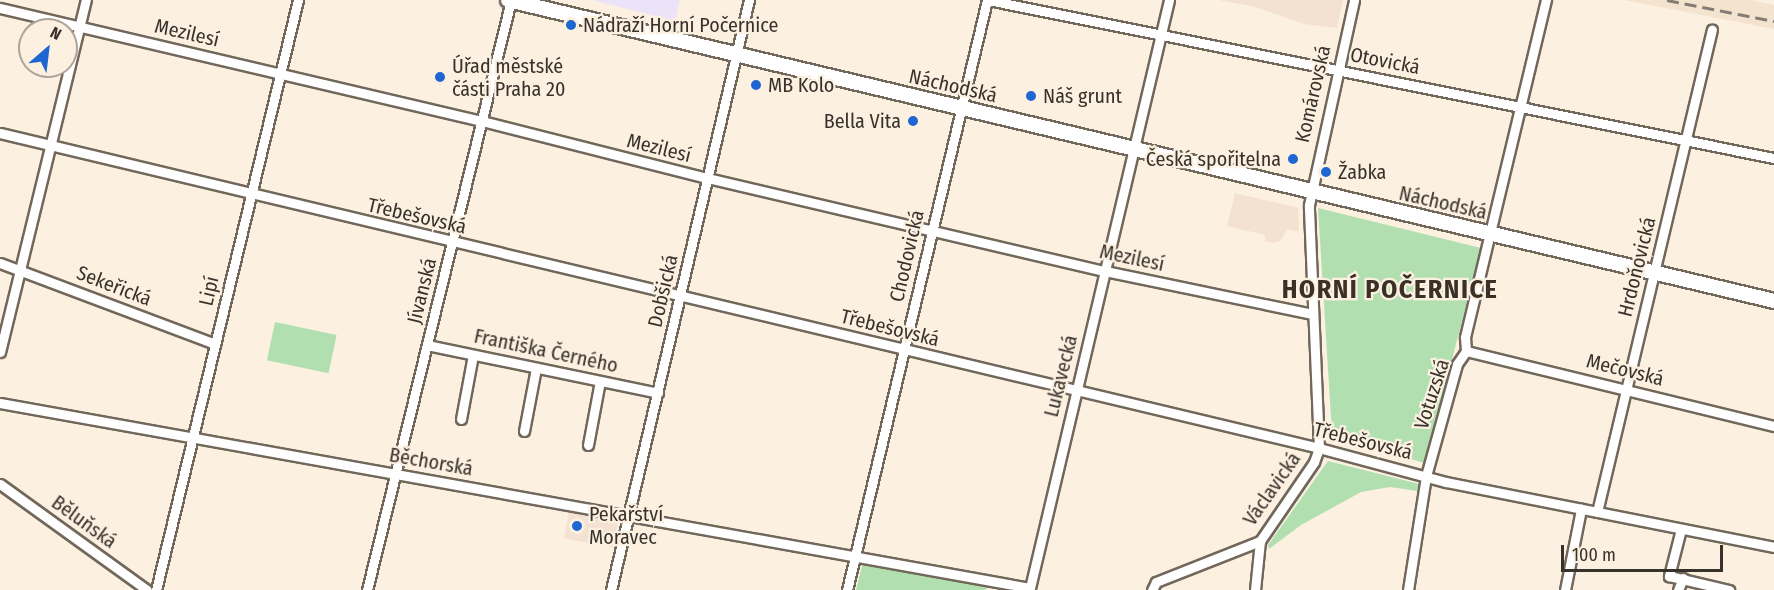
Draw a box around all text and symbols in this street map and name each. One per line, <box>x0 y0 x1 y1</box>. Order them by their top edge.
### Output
place label: Nádraží Horní Počernice <box>583 13 778 37</box>
street label: Mezilesí <box>152 14 222 52</box>
north arrow <box>18 18 78 78</box>
marker: Nádraží Horní Počernice <box>564 18 578 32</box>
text: N <box>47 23 64 44</box>
street label: Otovická <box>1348 42 1422 80</box>
street label: Komárovská <box>1290 43 1336 145</box>
place label: Úřad městské části Praha 20 <box>452 54 565 101</box>
street label: Náchodská <box>907 64 999 108</box>
marker: Úřad městské části Praha 20 <box>433 70 447 84</box>
place label: MB Kolo <box>768 73 834 97</box>
marker: MB Kolo <box>749 78 763 92</box>
place label: Náš grunt <box>1043 84 1122 108</box>
marker: Náš grunt <box>1024 89 1038 103</box>
place label: Bella Vita <box>824 109 901 133</box>
marker: Bella Vita <box>906 114 920 128</box>
street label: Mezilesí <box>624 128 694 168</box>
place label: Česká spořitelna <box>1146 147 1281 171</box>
marker: Česká spořitelna <box>1286 152 1300 166</box>
place label: Žabka <box>1338 160 1386 184</box>
marker: Žabka <box>1319 165 1333 179</box>
street label: Náchodská <box>1397 181 1489 225</box>
street label: Třebešovská <box>365 193 469 239</box>
street label: Chodovická <box>885 208 929 304</box>
street label: Hrdoňovická <box>1613 215 1661 319</box>
street label: Mezilesí <box>1097 239 1167 277</box>
street label: Dobšická <box>643 252 683 330</box>
street label: Jívanská <box>402 256 442 326</box>
street label: Sekeřická <box>73 261 155 311</box>
street label: Lipí <box>194 274 224 308</box>
district label: HORNÍ POČERNICE <box>1282 274 1498 306</box>
street label: Třebešovská <box>838 304 942 352</box>
street label: Františka Černého <box>472 324 620 378</box>
street label: Lukavecká <box>1039 333 1083 419</box>
street label: Mečovská <box>1584 349 1666 391</box>
street label: Votuzská <box>1409 356 1455 432</box>
street label: Třebešovská <box>1311 417 1415 465</box>
street label: Běchorská <box>387 443 475 481</box>
street label: Václavická <box>1238 448 1306 530</box>
street label: Běluňská <box>47 490 121 554</box>
place label: Pekařství Moravec <box>589 502 663 549</box>
marker: Pekařství Moravec <box>570 519 584 533</box>
scale bar <box>1564 533 1726 571</box>
text: 100 m <box>1572 544 1616 566</box>

